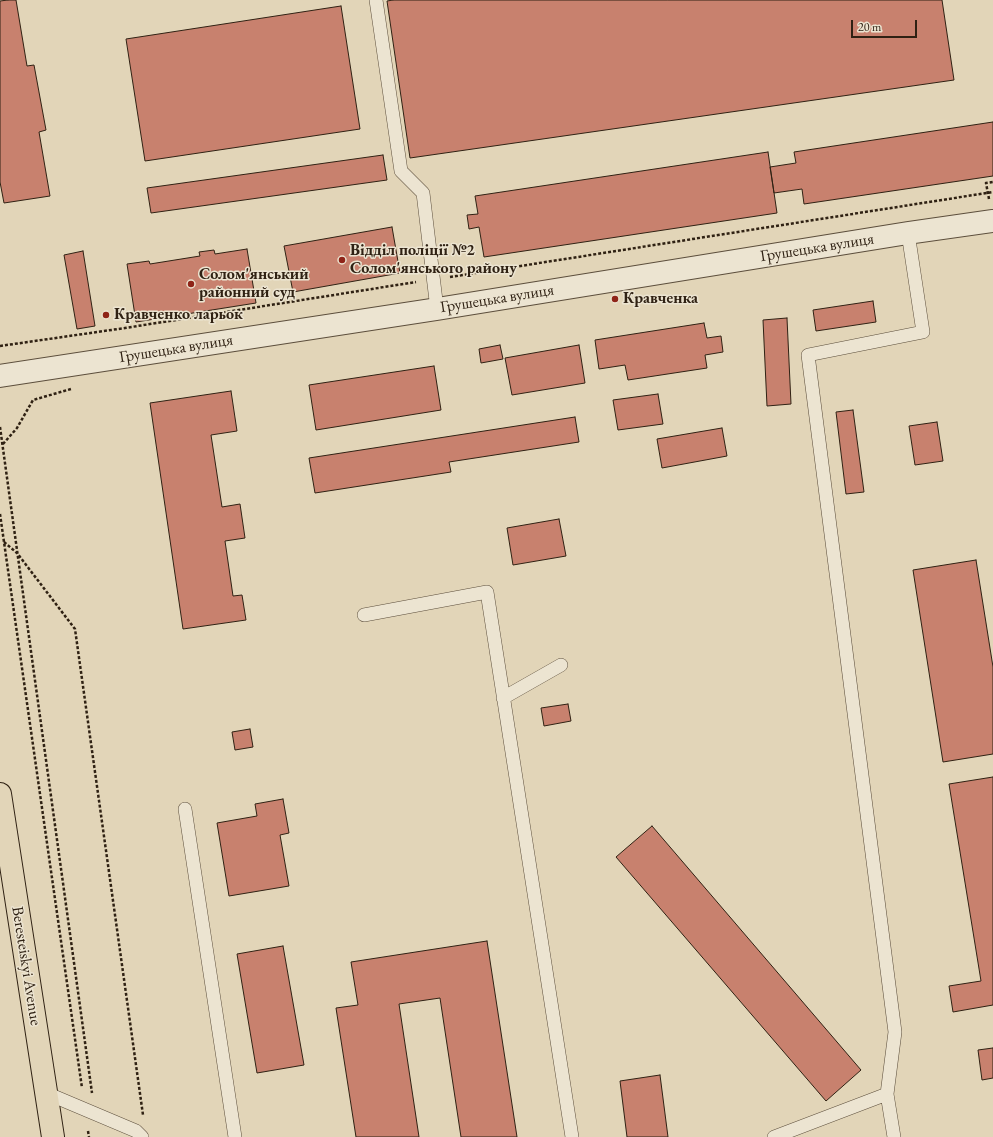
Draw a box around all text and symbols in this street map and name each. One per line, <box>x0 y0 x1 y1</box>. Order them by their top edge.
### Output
scale bar <box>853 12 919 38</box>
text: 20 m <box>858 19 881 35</box>
street label: Грушецька вулиця <box>759 230 875 266</box>
place label: Відділ поліції №2 Солом'янського району <box>350 241 517 279</box>
marker: Відділ поліції №2 Солом'янського району <box>337 255 347 265</box>
place label: Солом'янський районний суд <box>199 265 309 303</box>
marker: Солом'янський районний суд <box>186 279 196 289</box>
street label: Грушецька вулиця <box>439 281 555 317</box>
place label: Кравченка <box>623 289 698 309</box>
marker: Кравченка <box>610 294 620 304</box>
place label: Кравченко ларьок <box>114 305 243 325</box>
marker: Кравченко ларьок <box>101 310 111 320</box>
street label: Грушецька вулиця <box>118 331 234 367</box>
street label: Beresteiskyi Avenue <box>7 905 45 1027</box>

